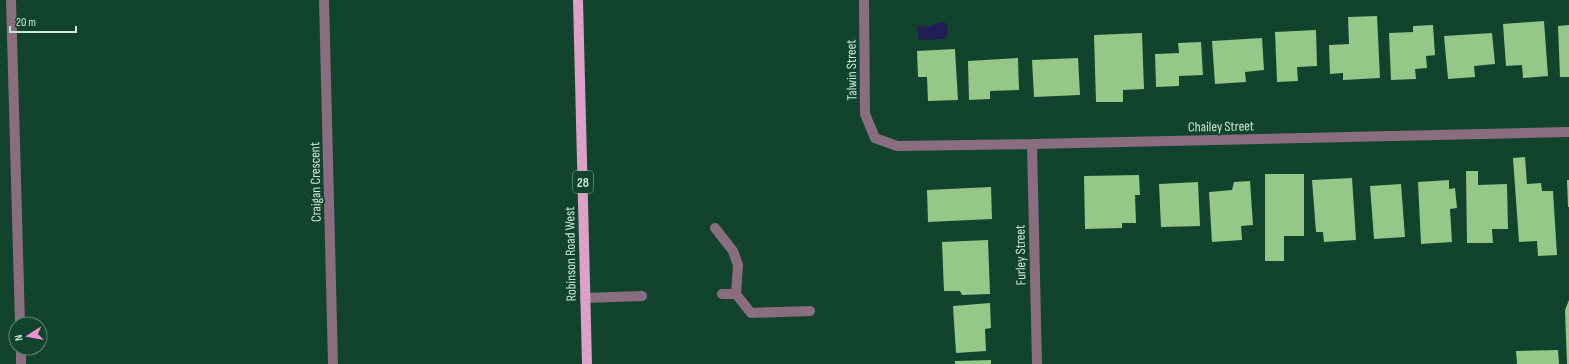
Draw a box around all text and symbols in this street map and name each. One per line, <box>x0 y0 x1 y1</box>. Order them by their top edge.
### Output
scale bar <box>10 8 76 34</box>
text: 20 m <box>16 15 36 30</box>
street label: Talwin Street <box>842 39 861 101</box>
street label: Chailey Street <box>1188 117 1254 136</box>
street label: Craigan Crescent <box>306 142 325 222</box>
road number: 28 <box>573 171 593 193</box>
street label: Robinson Road West <box>561 206 580 302</box>
street label: Furley Street <box>1011 225 1030 285</box>
north arrow <box>8 316 48 356</box>
text: N <box>12 334 26 342</box>

